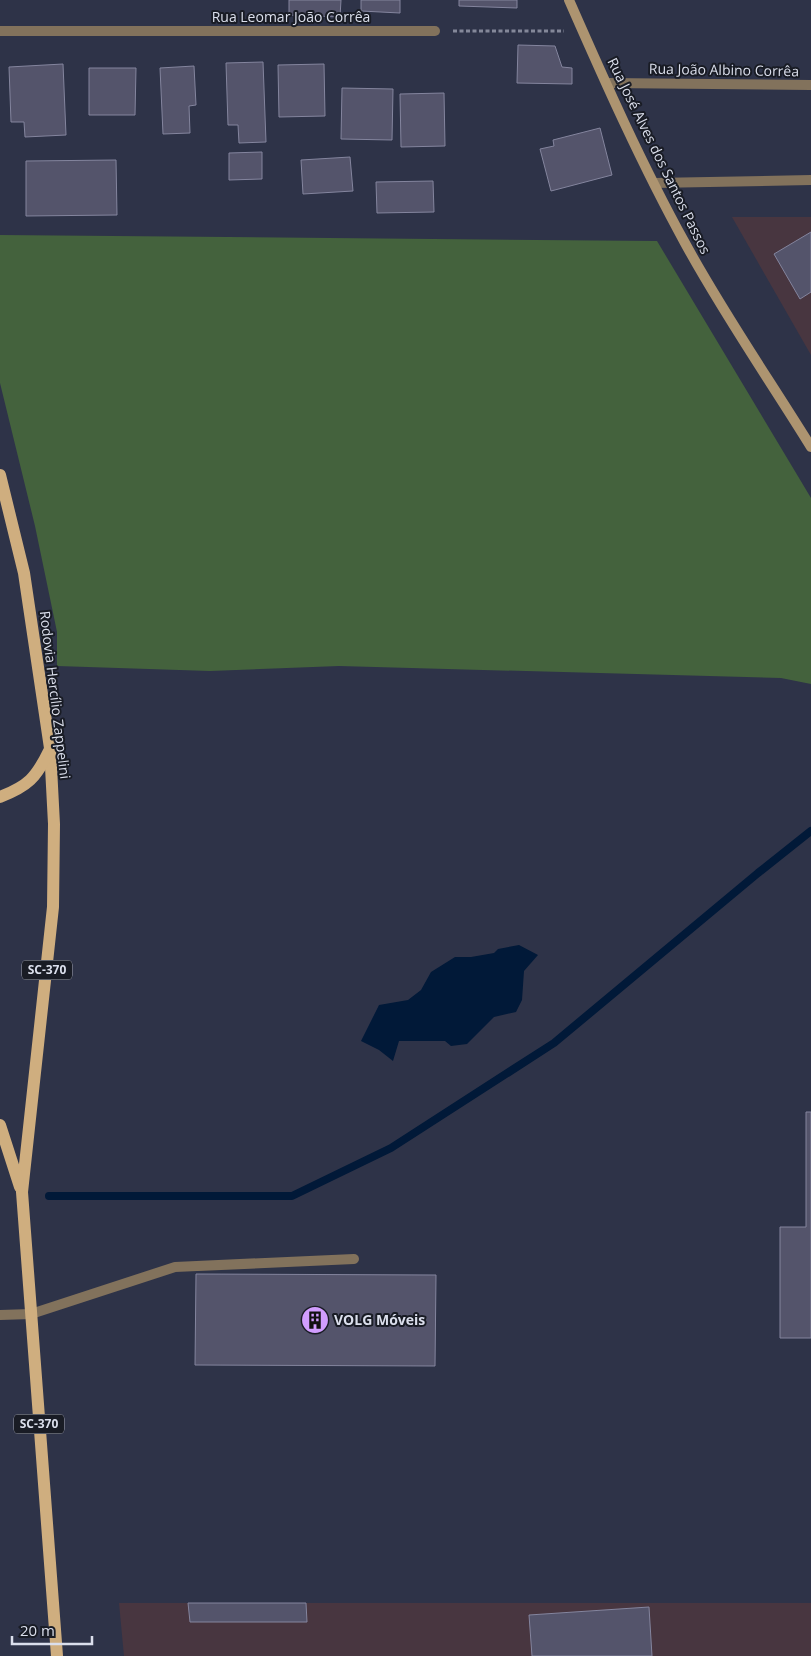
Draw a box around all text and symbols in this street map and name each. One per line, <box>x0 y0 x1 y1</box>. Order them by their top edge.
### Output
street label: Rua Leomar João Corrêa <box>212 7 370 26</box>
street label: Rua José Alves dos Santos Passos <box>604 54 716 257</box>
street label: Rua João Albino Corrêa <box>649 59 799 80</box>
street label: Rodovia Hercílio Zappelini <box>36 610 75 780</box>
road number: SC-370 <box>22 960 72 980</box>
building icon: VOLG Móveis <box>300 1305 330 1335</box>
place label: VOLG Móveis <box>334 1310 425 1329</box>
road number: SC-370 <box>14 1415 64 1434</box>
scale bar <box>12 1614 92 1646</box>
text: 20 m <box>20 1620 55 1640</box>

